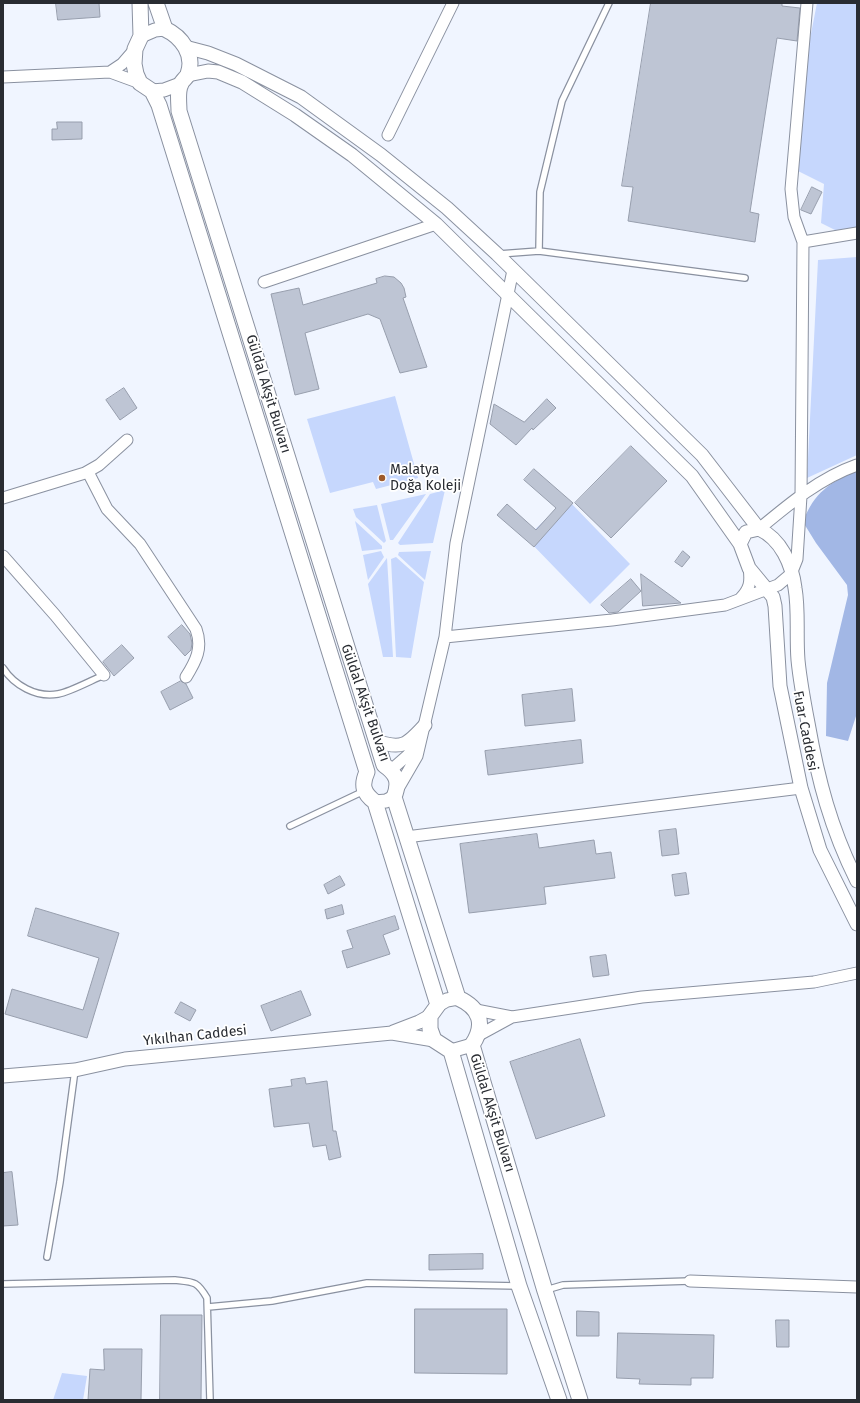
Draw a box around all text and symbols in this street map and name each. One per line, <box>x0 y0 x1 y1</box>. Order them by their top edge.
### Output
street label: Güldal Akşit Bulvarı <box>242 333 294 455</box>
place label: Malatya Doğa Koleji <box>390 462 461 494</box>
marker: Malatya Doğa Koleji <box>377 473 387 483</box>
street label: Güldal Akşit Bulvarı <box>337 642 393 764</box>
street label: Fuar Caddesi <box>789 689 821 773</box>
street label: Yıkılhan Caddesi <box>142 1022 248 1050</box>
street label: Güldal Akşit Bulvarı <box>466 1052 518 1174</box>

